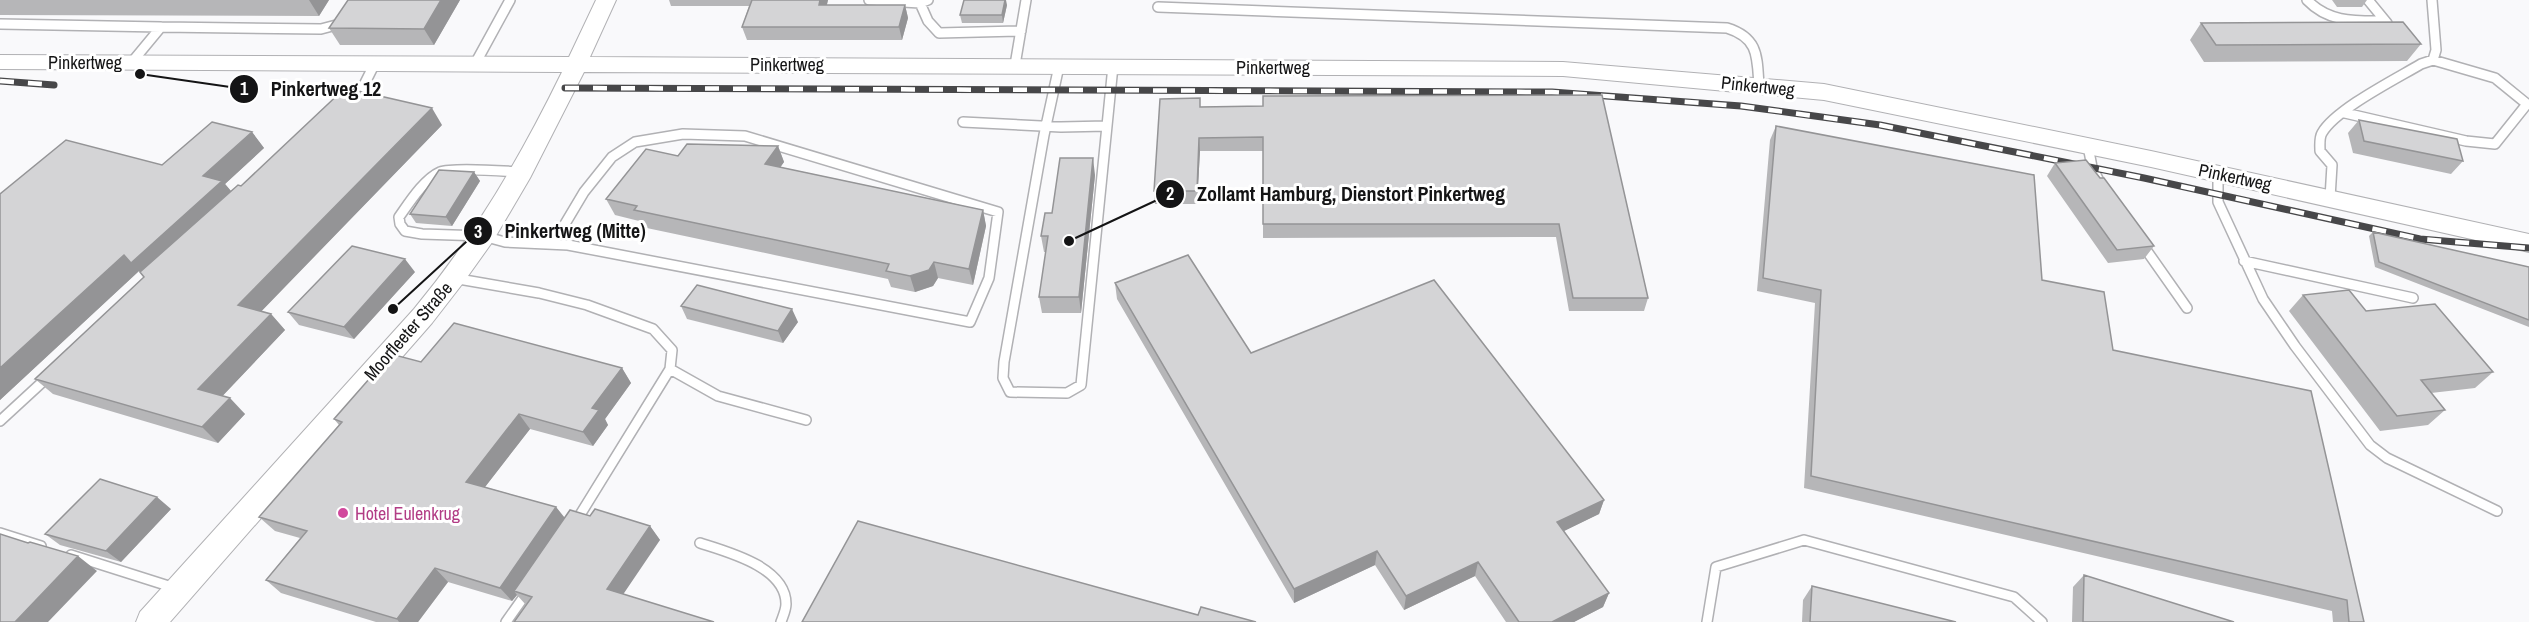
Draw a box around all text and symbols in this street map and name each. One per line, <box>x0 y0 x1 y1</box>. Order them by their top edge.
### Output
street label: Pinkertweg <box>48 50 123 75</box>
street label: Pinkertweg <box>750 52 825 77</box>
street label: Pinkertweg <box>1236 55 1311 80</box>
callout: Pinkertweg 12 <box>229 70 393 108</box>
street label: Pinkertweg <box>1720 70 1797 102</box>
text: Pinkertweg 12 <box>271 75 381 102</box>
text: 1 <box>240 76 249 101</box>
street label: Pinkertweg <box>2196 157 2274 197</box>
callout: Zollamt Hamburg, Dienstort Pinkertweg <box>1155 175 1517 213</box>
text: Zollamt Hamburg, Dienstort Pinkertweg <box>1197 180 1505 207</box>
text: 2 <box>1166 181 1174 206</box>
callout: Pinkertweg (Mitte) <box>463 212 658 250</box>
text: Pinkertweg (Mitte) <box>504 217 646 244</box>
text: 3 <box>474 219 482 244</box>
street label: Moorfleeter Straße <box>358 276 458 386</box>
place label: Hotel Eulenkrug <box>355 501 461 526</box>
marker: Hotel Eulenkrug <box>336 506 350 520</box>

